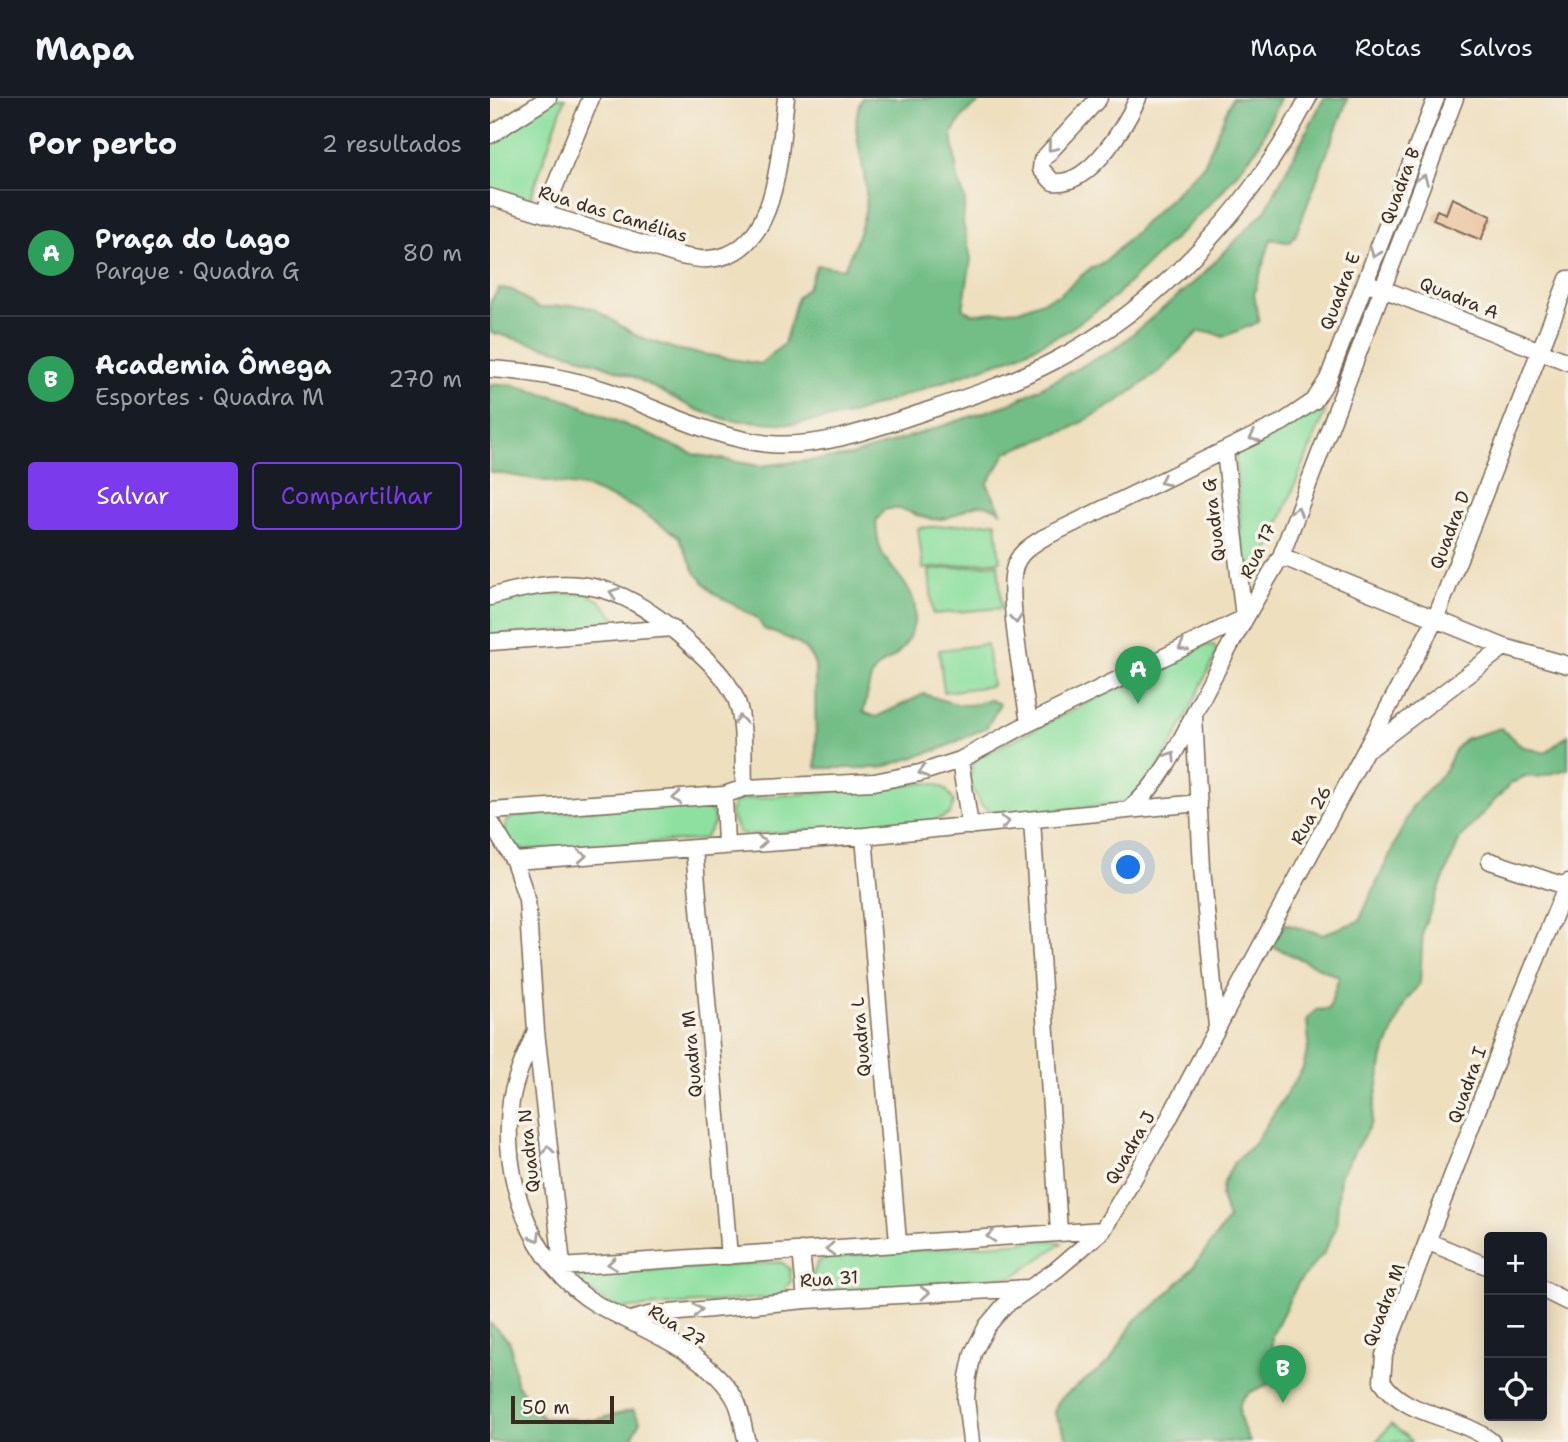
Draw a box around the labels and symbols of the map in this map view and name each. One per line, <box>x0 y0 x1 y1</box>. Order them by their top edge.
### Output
one-way arrow <box>1048 139 1060 152</box>
street label: Quadra B <box>1374 144 1426 228</box>
one-way arrow <box>1415 173 1429 185</box>
street label: Rua das Camélias <box>535 180 691 248</box>
one-way arrow <box>1369 246 1383 258</box>
street label: Quadra E <box>1314 249 1366 333</box>
street label: Quadra A <box>1416 271 1502 325</box>
one-way arrow <box>1249 428 1261 442</box>
one-way arrow <box>1159 473 1171 487</box>
street label: Quadra G <box>1197 477 1231 563</box>
street label: Quadra D <box>1424 487 1476 573</box>
one-way arrow <box>1289 505 1303 517</box>
street label: Rua 17 <box>1234 519 1282 583</box>
one-way arrow <box>609 588 621 602</box>
one-way arrow <box>1008 613 1023 625</box>
one-way arrow <box>1178 639 1190 653</box>
pin: A <box>1115 646 1161 704</box>
one-way arrow <box>732 714 747 725</box>
one-way arrow <box>1163 751 1175 764</box>
one-way arrow <box>917 764 929 778</box>
street label: Rua 26 <box>1285 781 1337 849</box>
one-way arrow <box>672 790 683 805</box>
one-way arrow <box>999 815 1010 830</box>
one-way arrow <box>757 835 768 850</box>
one-way arrow <box>577 849 588 864</box>
your location <box>1111 850 1145 884</box>
street label: Quadra L <box>846 996 876 1078</box>
street label: Quadra M <box>676 1009 708 1099</box>
street label: Quadra I <box>1442 1043 1492 1127</box>
street label: Quadra J <box>1099 1107 1161 1189</box>
street label: Quadra N <box>513 1108 545 1194</box>
one-way arrow <box>541 1144 556 1156</box>
one-way arrow <box>985 1228 996 1243</box>
one-way arrow <box>527 1229 540 1242</box>
one-way arrow <box>824 1241 835 1256</box>
one-way arrow <box>607 1256 618 1271</box>
street label: Quadra M <box>1357 1260 1411 1350</box>
street label: Rua 31 <box>799 1265 859 1293</box>
one-way arrow <box>920 1286 931 1301</box>
street label: Rua 27 <box>644 1299 710 1353</box>
one-way arrow <box>693 1303 704 1318</box>
pin: B <box>1260 1345 1306 1403</box>
scale bar <box>511 1393 614 1425</box>

